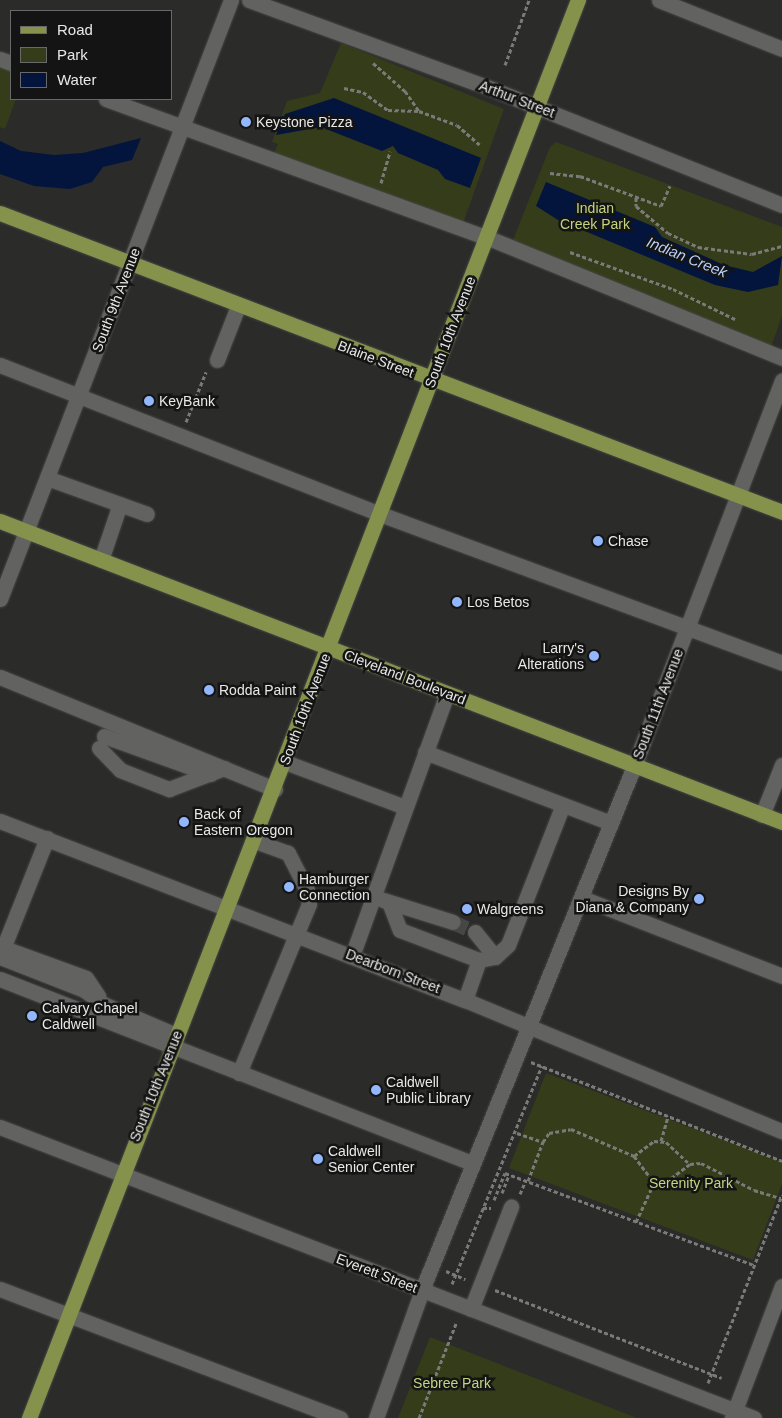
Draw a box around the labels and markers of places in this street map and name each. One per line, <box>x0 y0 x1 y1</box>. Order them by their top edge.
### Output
place label: Keystone Pizza <box>256 114 352 130</box>
marker: Keystone Pizza <box>240 116 252 128</box>
place label: KeyBank <box>159 393 215 409</box>
marker: KeyBank <box>143 395 155 407</box>
place label: Chase <box>608 533 648 549</box>
marker: Chase <box>592 535 604 547</box>
place label: Los Betos <box>467 594 529 610</box>
marker: Los Betos <box>451 596 463 608</box>
place label: Larry's Alterations <box>518 640 584 672</box>
marker: Larry's Alterations <box>588 650 600 662</box>
place label: Rodda Paint <box>219 682 296 698</box>
marker: Rodda Paint <box>203 684 215 696</box>
place label: Back of Eastern Oregon <box>194 806 293 839</box>
marker: Back of Eastern Oregon <box>178 816 190 828</box>
place label: Hamburger Connection <box>299 871 370 904</box>
marker: Hamburger Connection <box>283 881 295 893</box>
place label: Designs By Diana & Company <box>575 883 689 916</box>
marker: Designs By Diana & Company <box>693 893 705 905</box>
place label: Walgreens <box>477 901 543 917</box>
marker: Walgreens <box>461 903 473 915</box>
place label: Calvary Chapel Caldwell <box>42 1000 138 1032</box>
marker: Calvary Chapel Caldwell <box>26 1010 38 1022</box>
place label: Caldwell Public Library <box>386 1074 471 1106</box>
marker: Caldwell Public Library <box>370 1084 382 1096</box>
place label: Caldwell Senior Center <box>328 1143 414 1176</box>
marker: Caldwell Senior Center <box>312 1153 324 1165</box>

